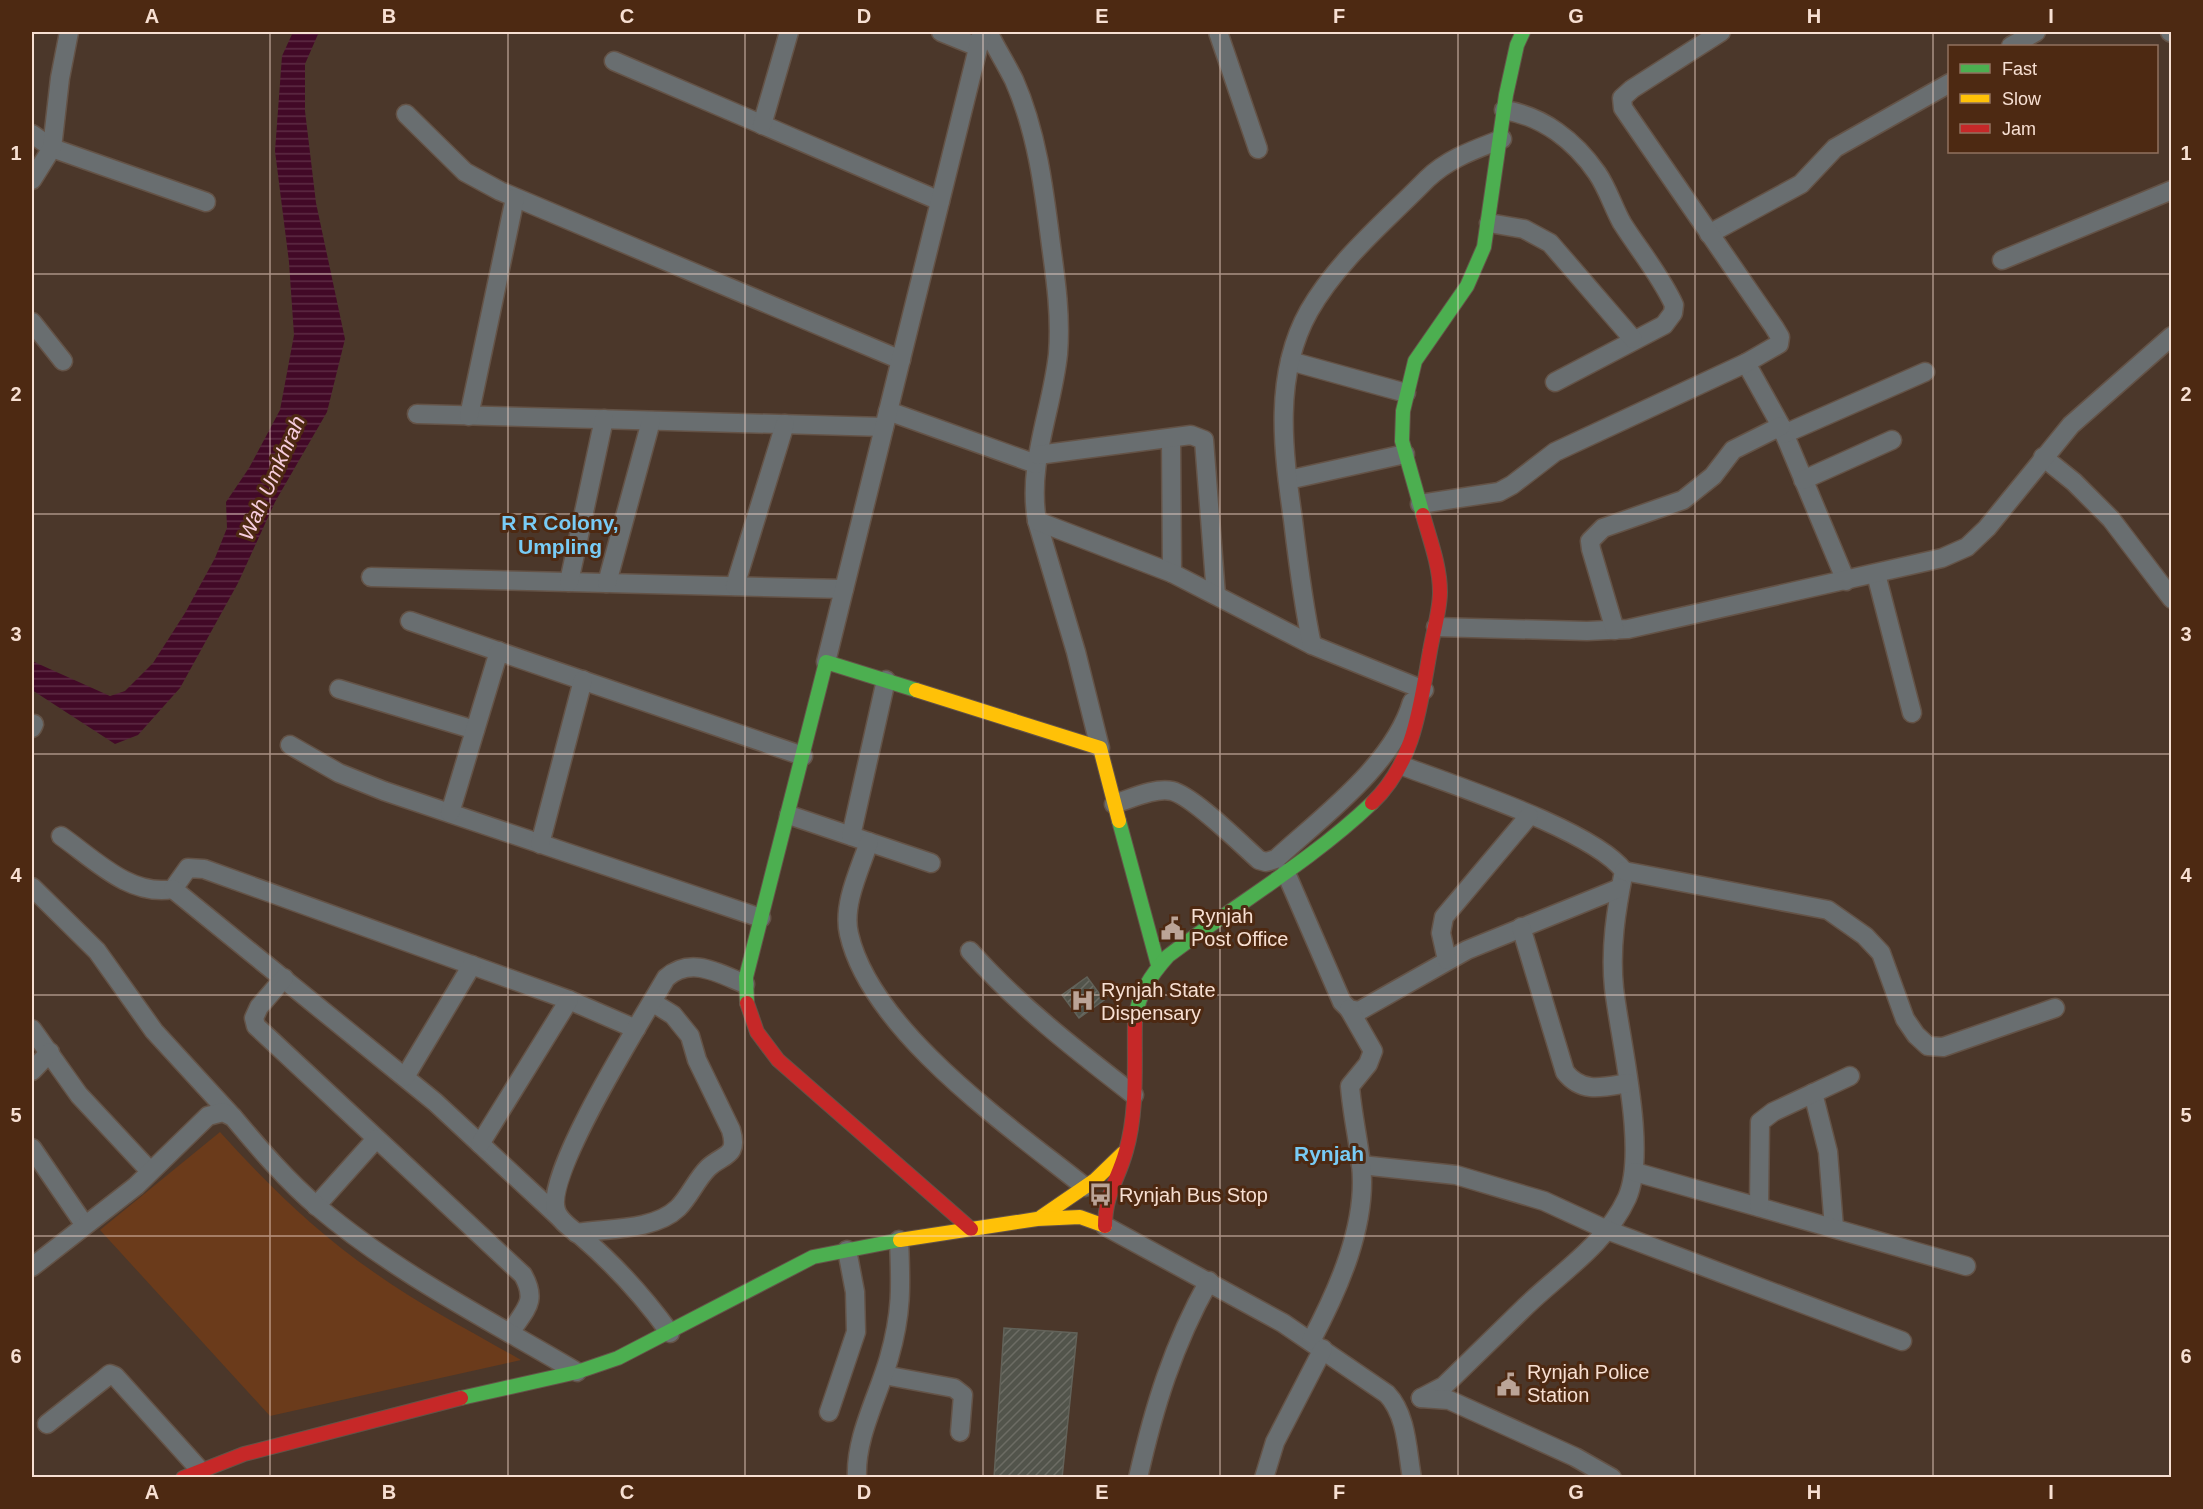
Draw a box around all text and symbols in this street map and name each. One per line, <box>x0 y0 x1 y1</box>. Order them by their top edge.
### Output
text: A <box>145 5 159 27</box>
text: B <box>382 5 396 27</box>
text: C <box>620 5 634 27</box>
text: D <box>857 5 871 27</box>
text: E <box>1095 5 1109 27</box>
text: F <box>1333 5 1345 27</box>
text: G <box>1568 5 1584 27</box>
text: H <box>1807 5 1821 27</box>
text: I <box>2048 5 2054 27</box>
legend <box>1948 45 2158 153</box>
text: Fast <box>2002 59 2037 79</box>
text: Slow <box>2002 89 2042 109</box>
text: Jam <box>2002 119 2036 139</box>
text: 1 <box>10 142 22 164</box>
text: 1 <box>2180 142 2192 164</box>
text: 2 <box>10 383 22 405</box>
text: 2 <box>2180 383 2192 405</box>
water label: Wah Umkhrah <box>234 412 309 544</box>
district label: R R Colony, Umpling <box>501 511 619 558</box>
text: 3 <box>10 623 22 645</box>
text: 3 <box>2180 623 2192 645</box>
text: 4 <box>10 864 22 886</box>
text: 4 <box>2180 864 2192 886</box>
place label: Rynjah Post Office <box>1191 905 1288 950</box>
public building icon: Rynjah Post Office <box>1160 915 1186 941</box>
place label: Rynjah State Dispensary <box>1101 979 1216 1024</box>
hospital icon: Rynjah State Dispensary <box>1070 988 1096 1014</box>
text: 5 <box>10 1104 22 1126</box>
text: 5 <box>2180 1104 2192 1126</box>
district label: Rynjah <box>1294 1142 1364 1165</box>
bus stop icon: Rynjah Bus Stop <box>1088 1182 1114 1208</box>
place label: Rynjah Bus Stop <box>1119 1184 1268 1206</box>
text: 6 <box>10 1345 22 1367</box>
text: 6 <box>2180 1345 2192 1367</box>
place label: Rynjah Police Station <box>1527 1361 1649 1406</box>
public building icon: Rynjah Police Station <box>1496 1371 1522 1397</box>
text: A <box>145 1481 159 1503</box>
text: B <box>382 1481 396 1503</box>
text: C <box>620 1481 634 1503</box>
text: D <box>857 1481 871 1503</box>
text: E <box>1095 1481 1109 1503</box>
text: F <box>1333 1481 1345 1503</box>
text: G <box>1568 1481 1584 1503</box>
text: H <box>1807 1481 1821 1503</box>
text: I <box>2048 1481 2054 1503</box>

